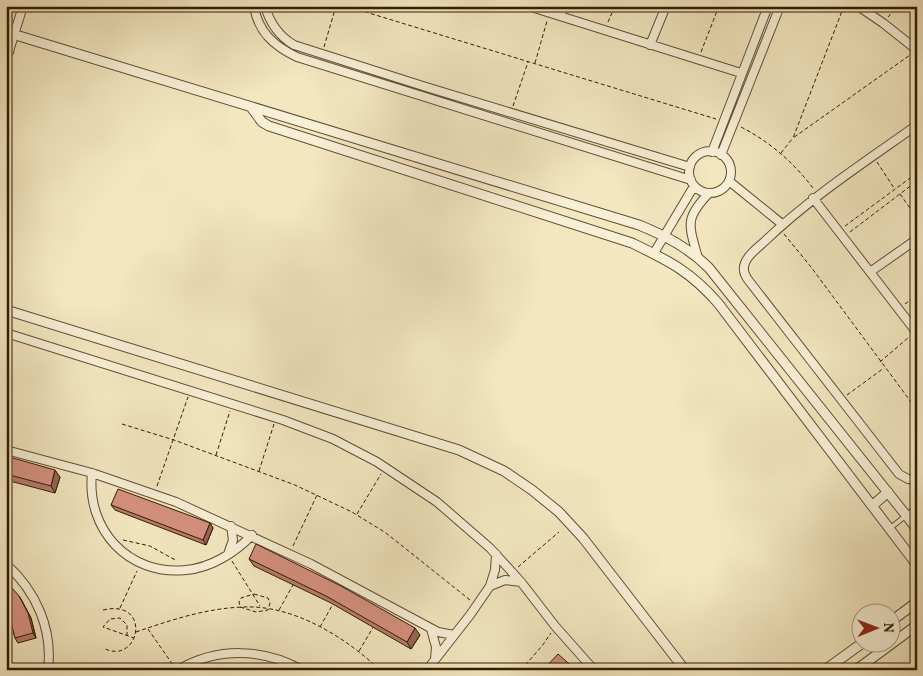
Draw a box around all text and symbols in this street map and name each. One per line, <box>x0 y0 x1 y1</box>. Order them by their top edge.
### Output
north arrow <box>850 604 900 654</box>
text: N <box>878 623 897 633</box>

